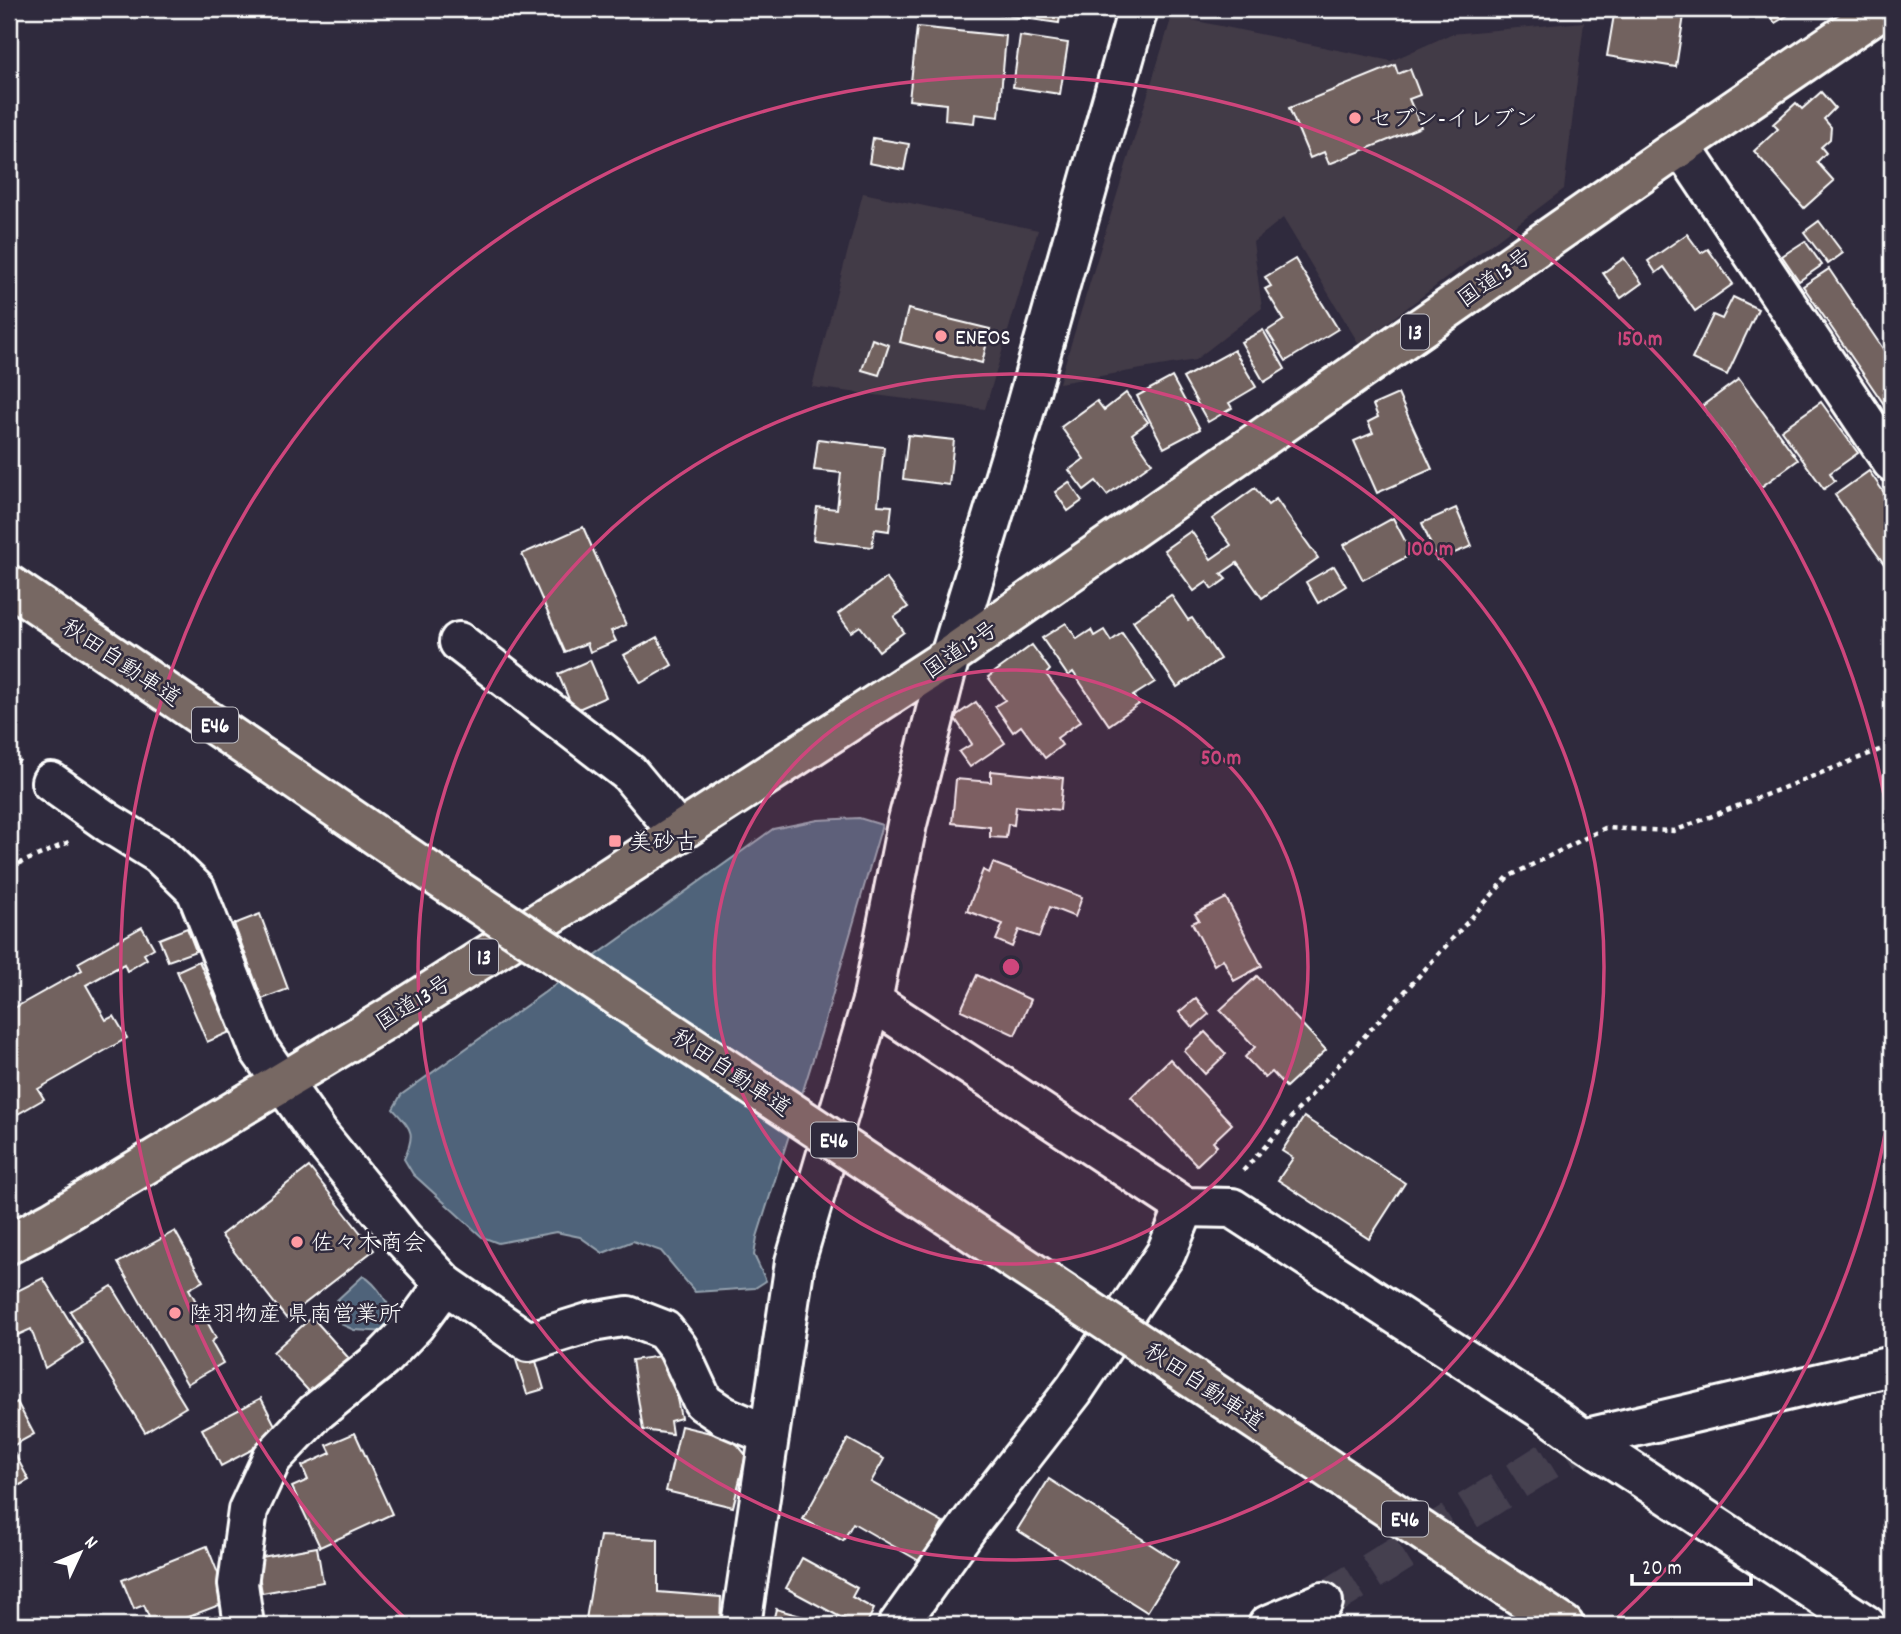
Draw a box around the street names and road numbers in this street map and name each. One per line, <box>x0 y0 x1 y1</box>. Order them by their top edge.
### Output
street label: 国道13号 <box>1452 242 1540 318</box>
road number: 13 <box>1401 314 1429 350</box>
street label: 秋田自動車道 <box>54 613 186 717</box>
street label: 国道13号 <box>918 615 1006 689</box>
road number: E46 <box>192 708 238 742</box>
road number: 13 <box>470 940 498 974</box>
street label: 国道13号 <box>370 969 459 1041</box>
street label: 秋田自動車道 <box>664 1023 796 1127</box>
road number: E46 <box>811 1122 857 1158</box>
street label: 秋田自動車道 <box>1137 1337 1269 1441</box>
road number: E46 <box>1382 1502 1428 1536</box>

